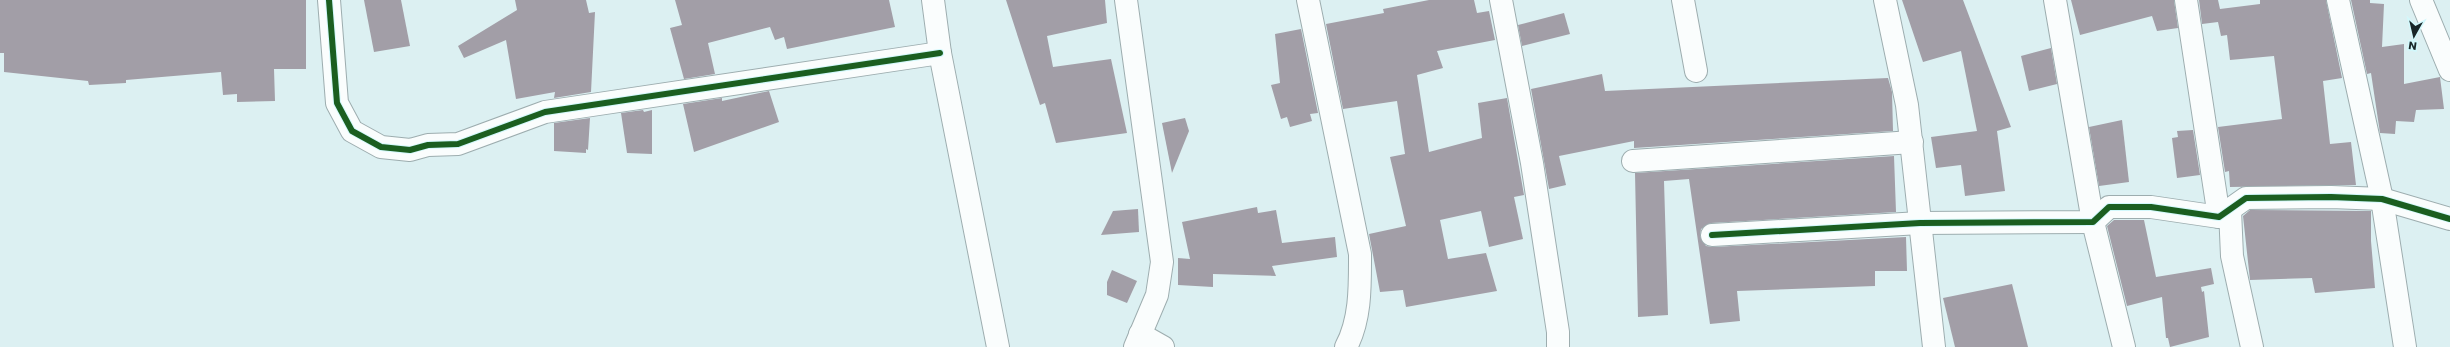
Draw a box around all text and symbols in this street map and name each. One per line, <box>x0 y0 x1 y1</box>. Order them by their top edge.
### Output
north arrow <box>2394 16 2434 56</box>
text: N <box>2407 37 2418 54</box>

